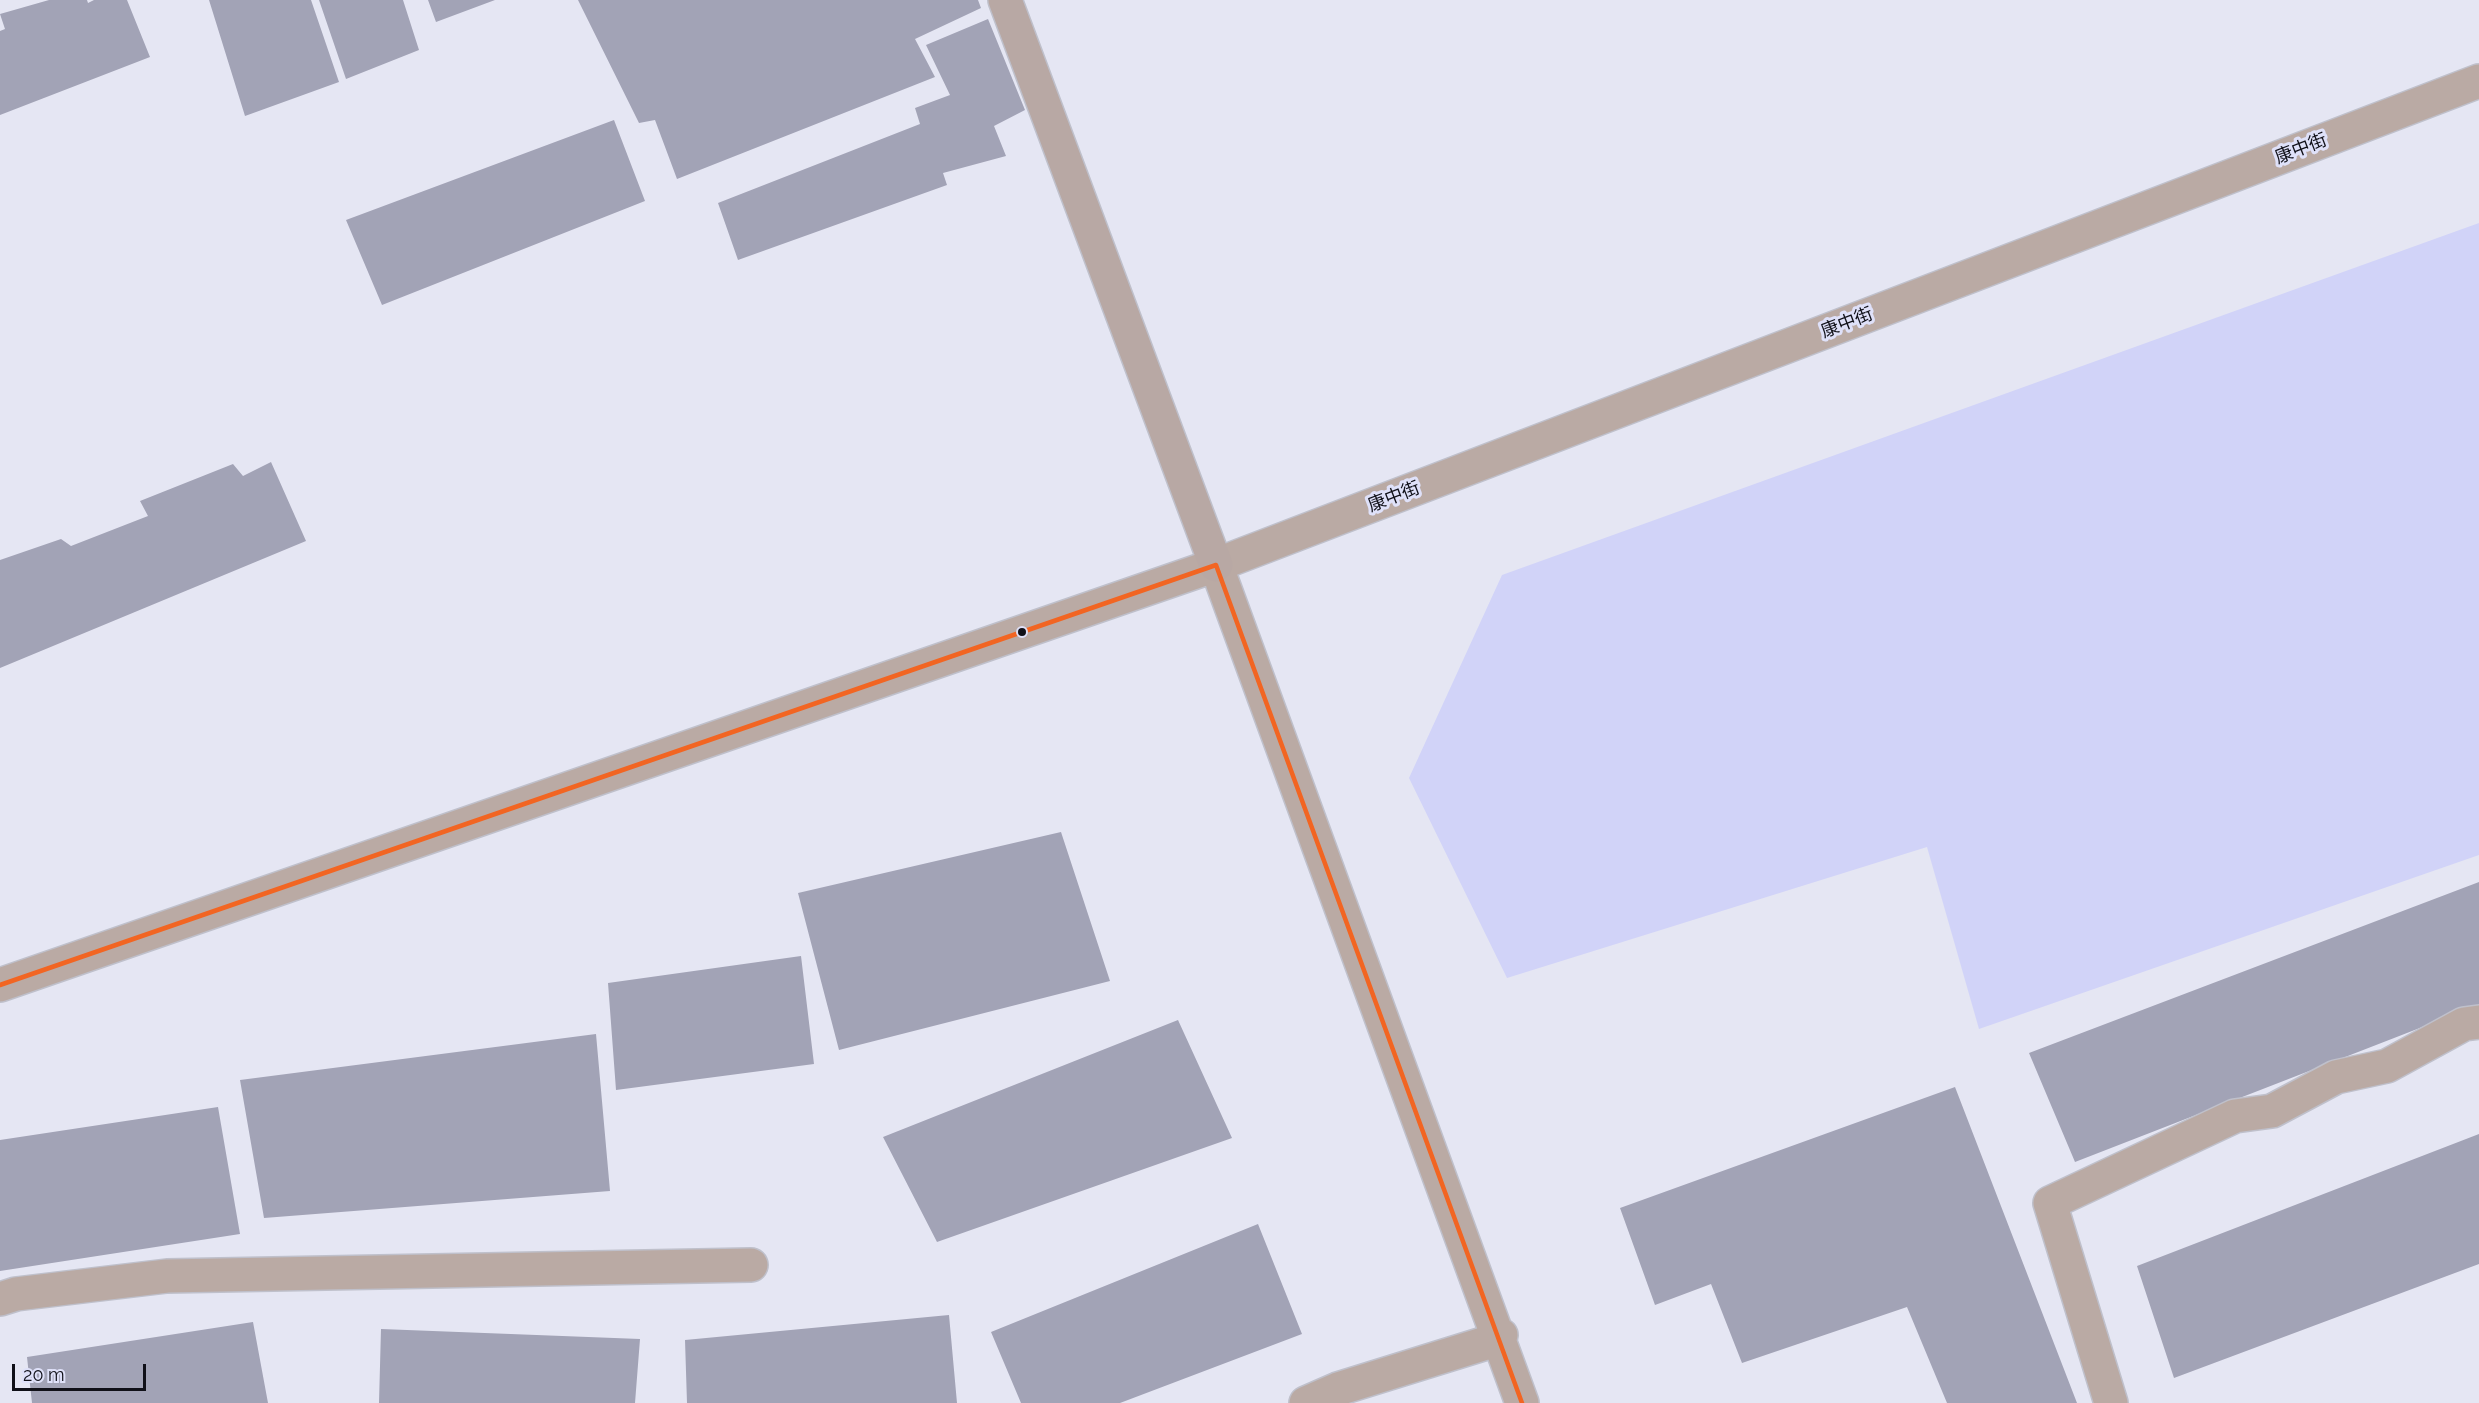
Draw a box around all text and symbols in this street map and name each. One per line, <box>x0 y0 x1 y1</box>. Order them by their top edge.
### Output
street label: 康中街 <box>2272 129 2330 169</box>
street label: 康中街 <box>1818 303 1876 343</box>
street label: 康中街 <box>1365 477 1423 517</box>
unlabelled marker <box>1016 626 1028 638</box>
scale bar <box>15 1352 148 1390</box>
text: 20 m <box>23 1364 65 1385</box>

